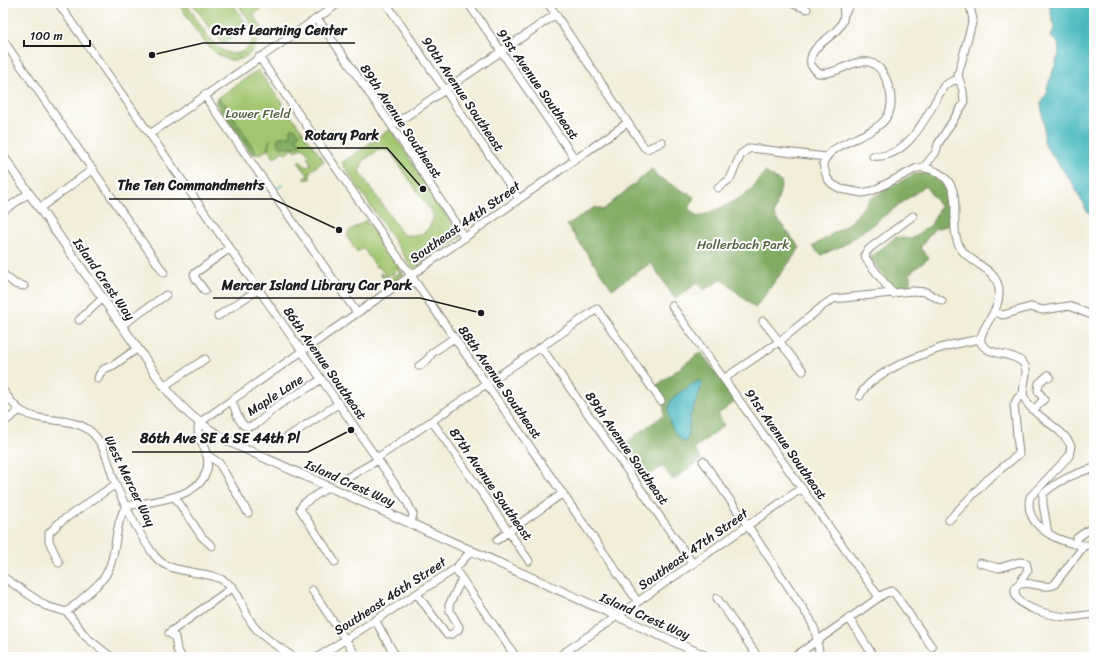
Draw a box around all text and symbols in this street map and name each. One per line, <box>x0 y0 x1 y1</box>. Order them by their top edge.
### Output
callout: Crest Learning Center <box>203 17 355 43</box>
text: Crest Learning Center <box>210 18 348 43</box>
scale bar <box>24 22 90 48</box>
street label: 91st Avenue Southeast <box>491 24 585 145</box>
text: 100 m <box>30 25 63 47</box>
street label: 90th Avenue Southeast <box>416 32 510 157</box>
street label: 89th Avenue Southeast <box>354 59 448 183</box>
park label: Lower Field <box>226 102 292 125</box>
callout: Rotary Park <box>297 122 387 148</box>
text: Rotary Park <box>304 123 380 148</box>
callout: The Ten Commandments <box>109 173 273 199</box>
text: The Ten Commandments <box>118 173 265 198</box>
street label: Southeast 44th Street <box>405 174 526 269</box>
street label: Island Crest Way <box>66 232 141 325</box>
park label: Hollerbach Park <box>697 233 789 256</box>
callout: Mercer Island Library Car Park <box>213 272 420 298</box>
text: Mercer Island Library Car Park <box>221 273 413 298</box>
street label: 86th Avenue Southeast <box>277 302 373 425</box>
street label: 88th Avenue Southeast <box>452 320 548 444</box>
street label: Maple Lane <box>242 368 308 422</box>
street label: 91st Avenue Southeast <box>739 384 833 505</box>
street label: 89th Avenue Southeast <box>579 386 675 510</box>
street label: 87th Avenue Southeast <box>443 423 539 546</box>
callout: 86th Ave SE & SE 44th Pl <box>132 426 308 452</box>
text: 86th Ave SE & SE 44th Pl <box>139 426 301 451</box>
street label: West Mercer Way <box>98 431 162 531</box>
street label: Island Crest Way <box>300 452 399 513</box>
street label: Southeast 47th Street <box>633 502 754 596</box>
street label: Southeast 46th Street <box>329 550 452 641</box>
street label: Island Crest Way <box>595 585 694 646</box>

